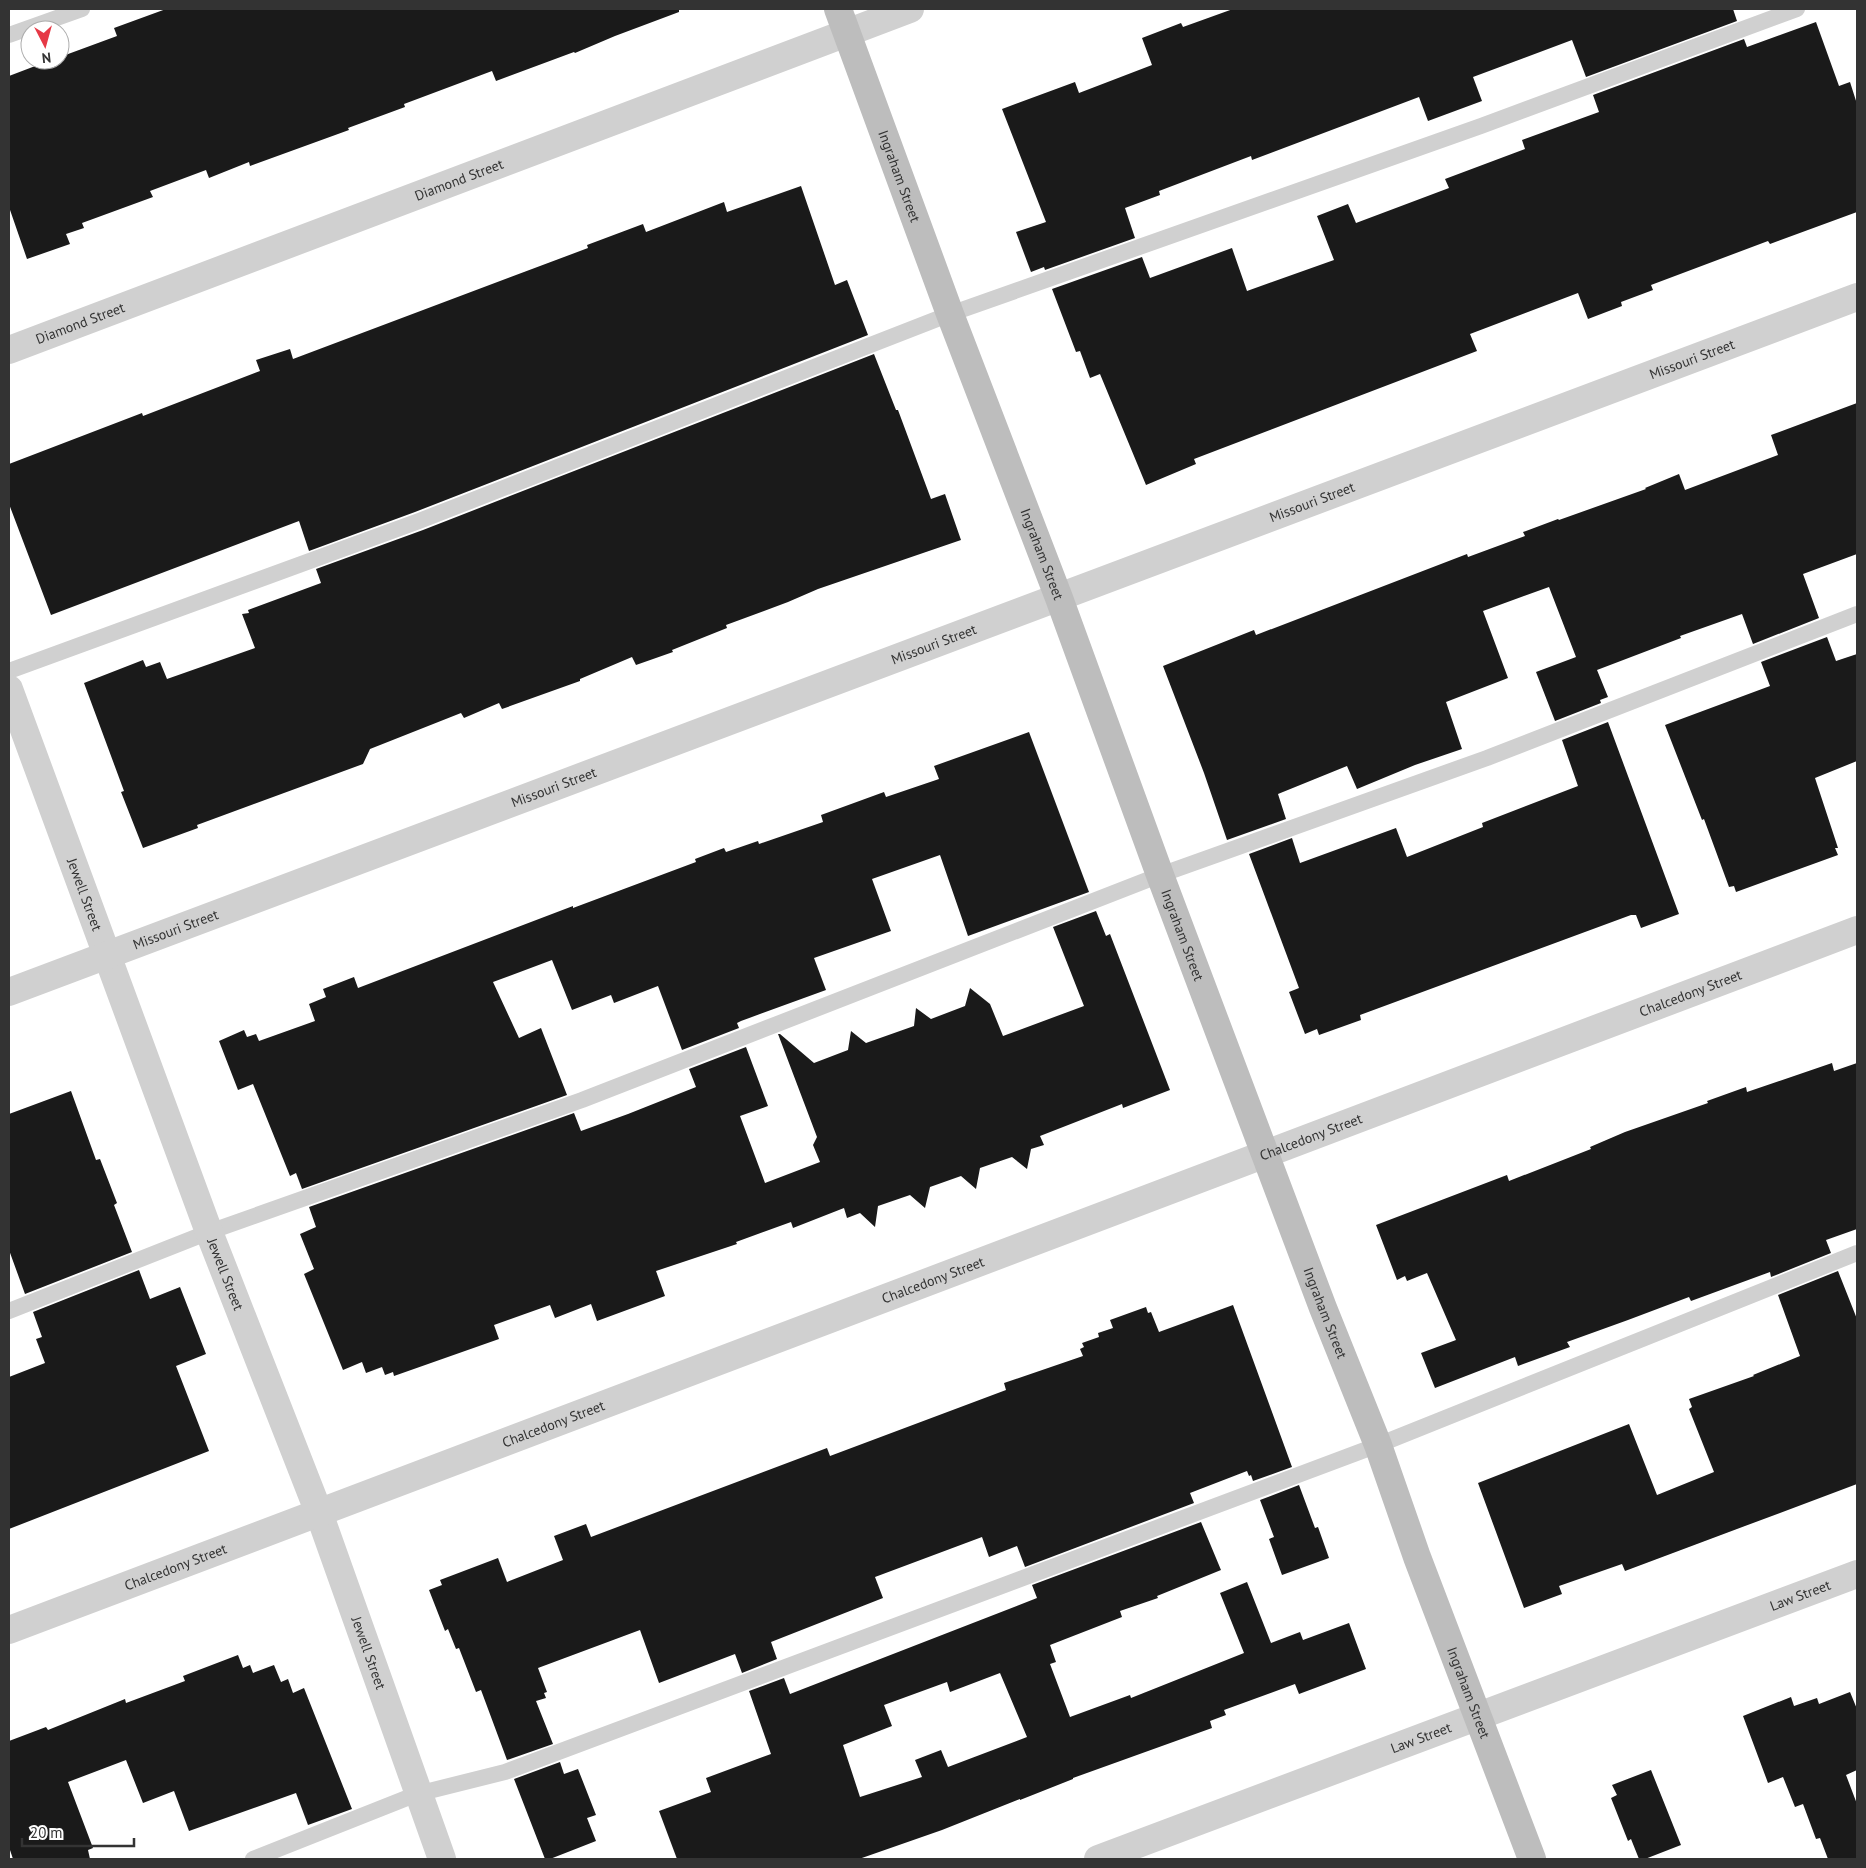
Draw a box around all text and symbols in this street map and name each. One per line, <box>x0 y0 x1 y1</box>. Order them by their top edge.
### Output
north arrow <box>20 20 70 70</box>
text: N <box>41 48 52 67</box>
street label: Ingraham Street <box>874 128 925 225</box>
street label: Diamond Street <box>412 155 506 205</box>
street label: Diamond Street <box>33 298 127 348</box>
street label: Missouri Street <box>1647 335 1737 383</box>
street label: Missouri Street <box>1267 478 1357 526</box>
street label: Ingraham Street <box>1016 506 1068 603</box>
street label: Missouri Street <box>889 620 979 668</box>
street label: Missouri Street <box>509 763 599 811</box>
street label: Jewell Street <box>63 855 106 934</box>
street label: Ingraham Street <box>1157 887 1208 984</box>
street label: Missouri Street <box>130 905 221 954</box>
street label: Chalcedony Street <box>1637 965 1744 1021</box>
street label: Chalcedony Street <box>1257 1109 1365 1164</box>
street label: Jewell Street <box>203 1235 248 1313</box>
street label: Chalcedony Street <box>879 1252 987 1308</box>
street label: Ingraham Street <box>1299 1265 1351 1361</box>
street label: Chalcedony Street <box>500 1396 607 1451</box>
street label: Chalcedony Street <box>122 1539 229 1595</box>
street label: Law Street <box>1767 1576 1833 1615</box>
street label: Jewell Street <box>347 1613 390 1692</box>
street label: Ingraham Street <box>1443 1644 1494 1741</box>
street label: Law Street <box>1388 1718 1454 1757</box>
scale bar <box>22 1816 135 1848</box>
text: 20 m <box>30 1823 63 1842</box>

